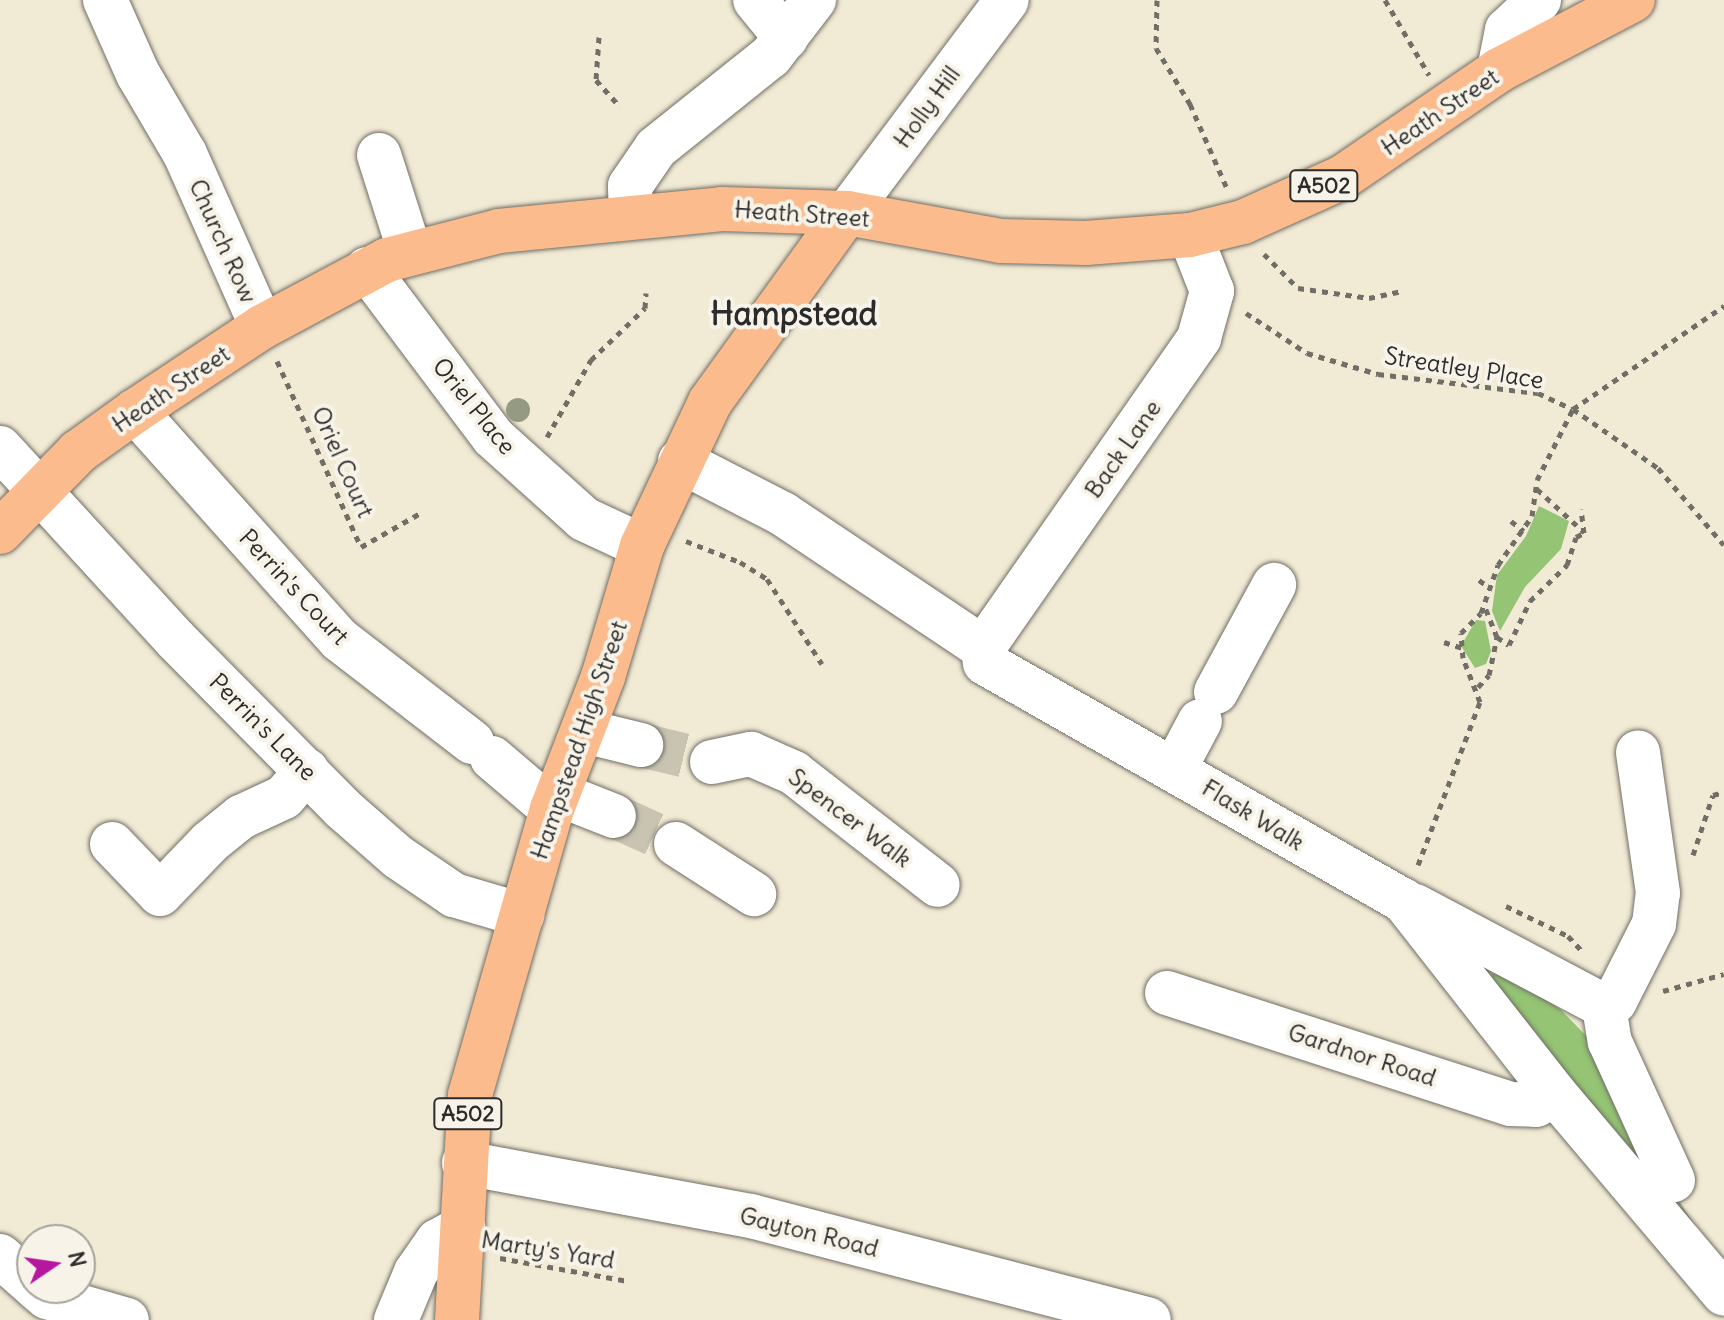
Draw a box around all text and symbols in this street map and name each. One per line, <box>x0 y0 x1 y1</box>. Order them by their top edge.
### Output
street label: Holly Hill <box>888 60 966 154</box>
street label: Heath Street <box>1376 62 1504 162</box>
road number: A502 <box>1288 168 1360 204</box>
street label: Church Row <box>183 175 263 307</box>
street label: Heath Street <box>733 195 871 233</box>
district label: Hampstead <box>711 295 877 333</box>
street label: Heath Street <box>107 339 235 439</box>
street label: Streatley Place <box>1382 341 1546 395</box>
street label: Oriel Place <box>426 352 522 460</box>
street label: Back Lane <box>1079 395 1167 503</box>
street label: Oriel Court <box>306 402 380 522</box>
street label: Perrin's Court <box>233 523 355 651</box>
street label: Hampstead High Street <box>525 617 633 863</box>
street label: Perrin's Lane <box>203 667 323 787</box>
street label: Spencer Walk <box>783 762 917 874</box>
street label: Flask Walk <box>1197 773 1309 857</box>
street label: Gardnor Road <box>1284 1018 1440 1092</box>
road number: A502 <box>432 1096 504 1132</box>
street label: Gayton Road <box>737 1201 881 1263</box>
north arrow <box>16 1224 96 1304</box>
street label: Marty's Yard <box>479 1225 617 1275</box>
text: N <box>62 1248 93 1270</box>

